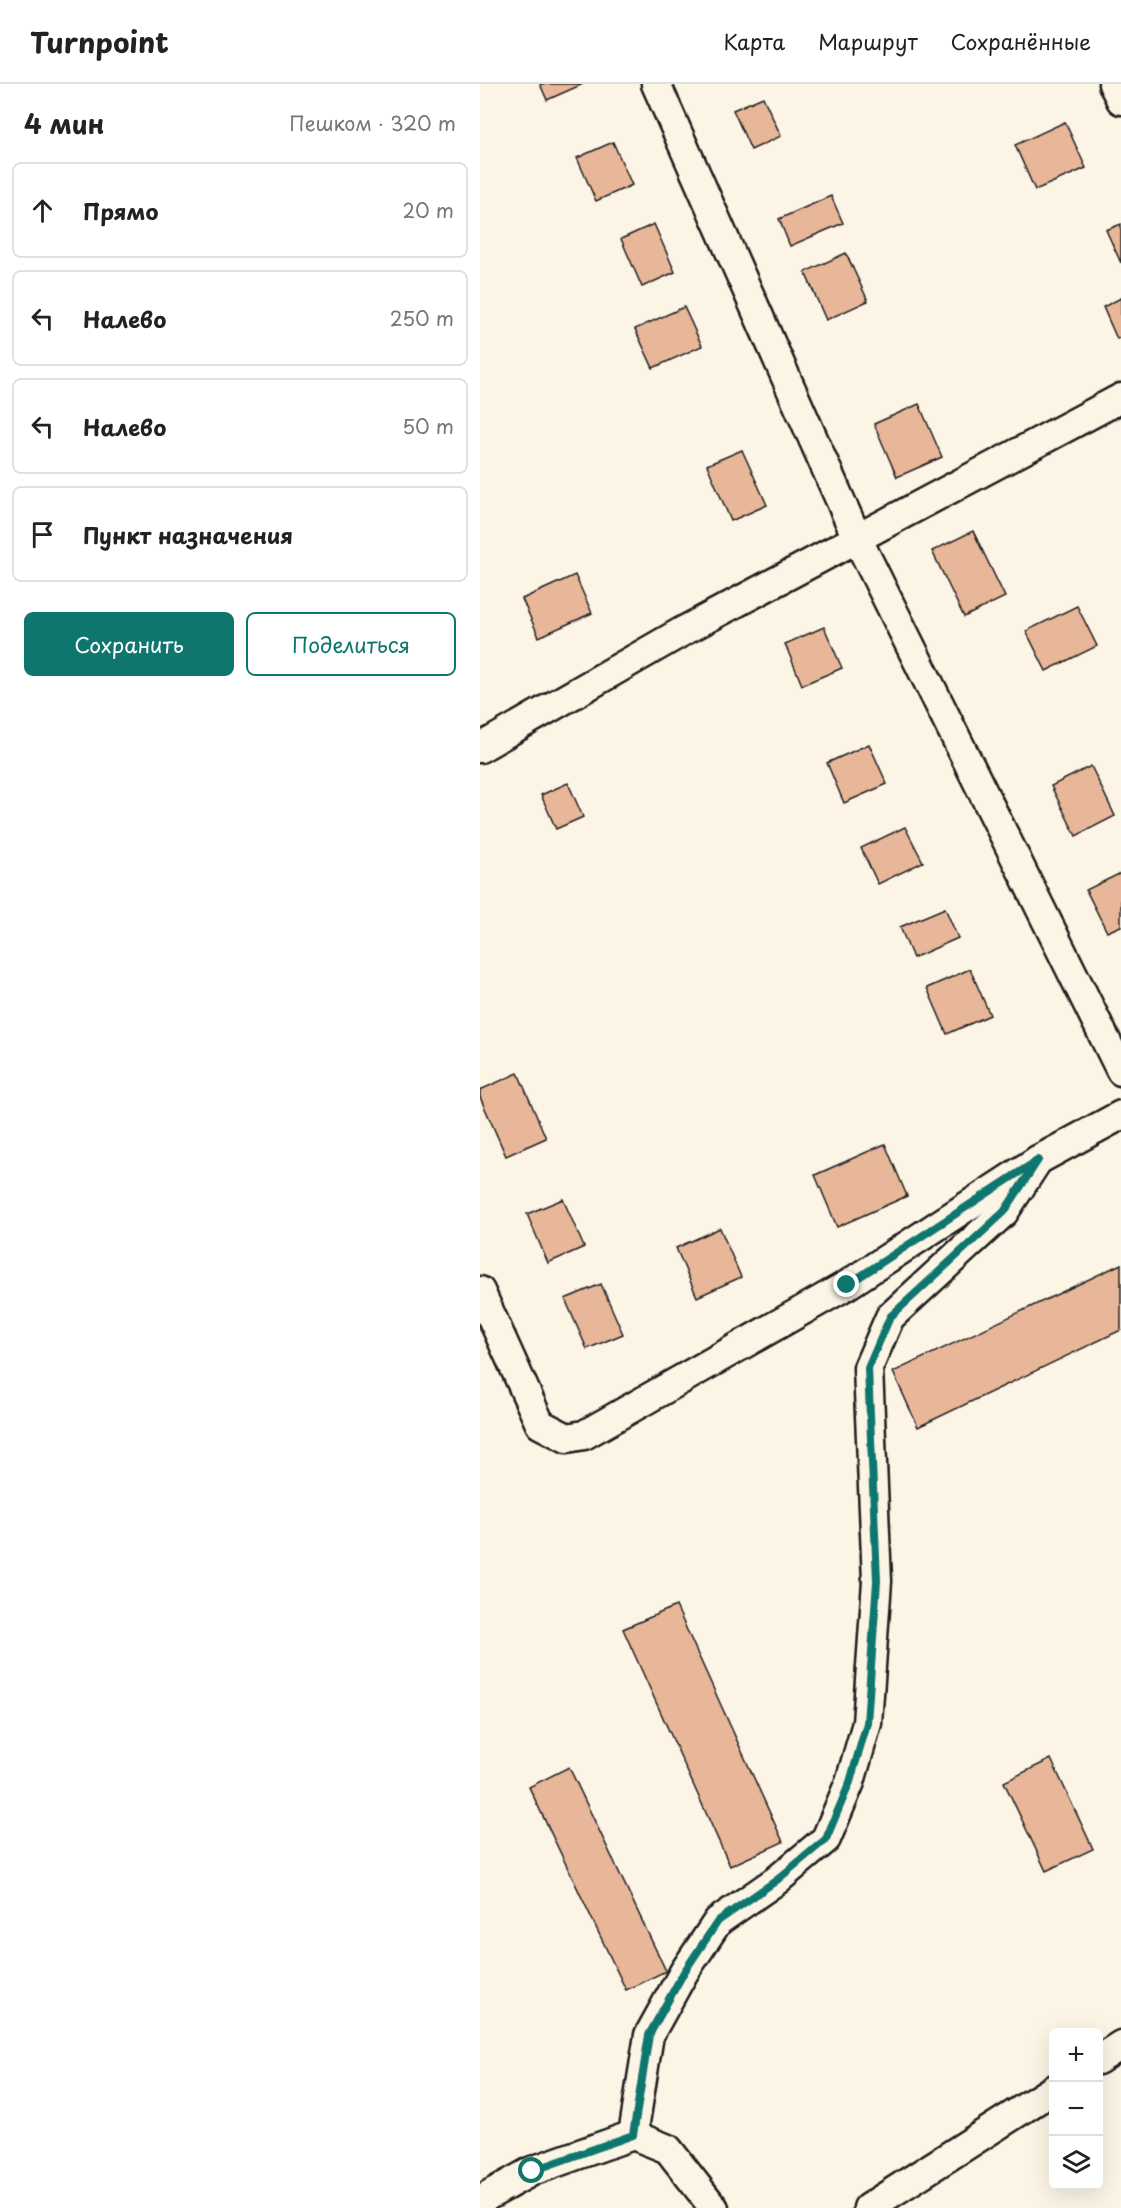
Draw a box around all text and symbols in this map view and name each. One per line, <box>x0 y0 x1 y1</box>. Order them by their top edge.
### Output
text: Turnpoint <box>30 20 169 63</box>
text: Карта <box>724 25 785 57</box>
text: Маршрут <box>818 25 918 57</box>
text: Сохранённые <box>951 25 1091 57</box>
text: 4 мин <box>24 104 105 143</box>
text: Пешком · 320 m <box>289 108 456 138</box>
icon: ahead <box>26 194 59 227</box>
text: Прямо <box>83 194 158 227</box>
text: 20 m <box>402 195 454 225</box>
icon: left <box>26 302 59 335</box>
text: Налево <box>83 302 166 335</box>
text: 250 m <box>390 303 454 333</box>
icon: left <box>26 410 59 443</box>
text: Налево <box>83 410 166 443</box>
text: 50 m <box>402 411 454 441</box>
icon: arrive <box>26 518 59 551</box>
text: Пункт назначения <box>83 518 293 551</box>
button: Сохранить <box>24 612 234 676</box>
button: Поделиться <box>246 612 456 676</box>
route end <box>833 1271 859 1297</box>
map controls <box>1049 2028 1103 2190</box>
button: + <box>1049 2028 1103 2082</box>
button: − <box>1049 2082 1103 2136</box>
button: layers <box>1049 2136 1103 2190</box>
route start <box>518 2157 544 2183</box>

